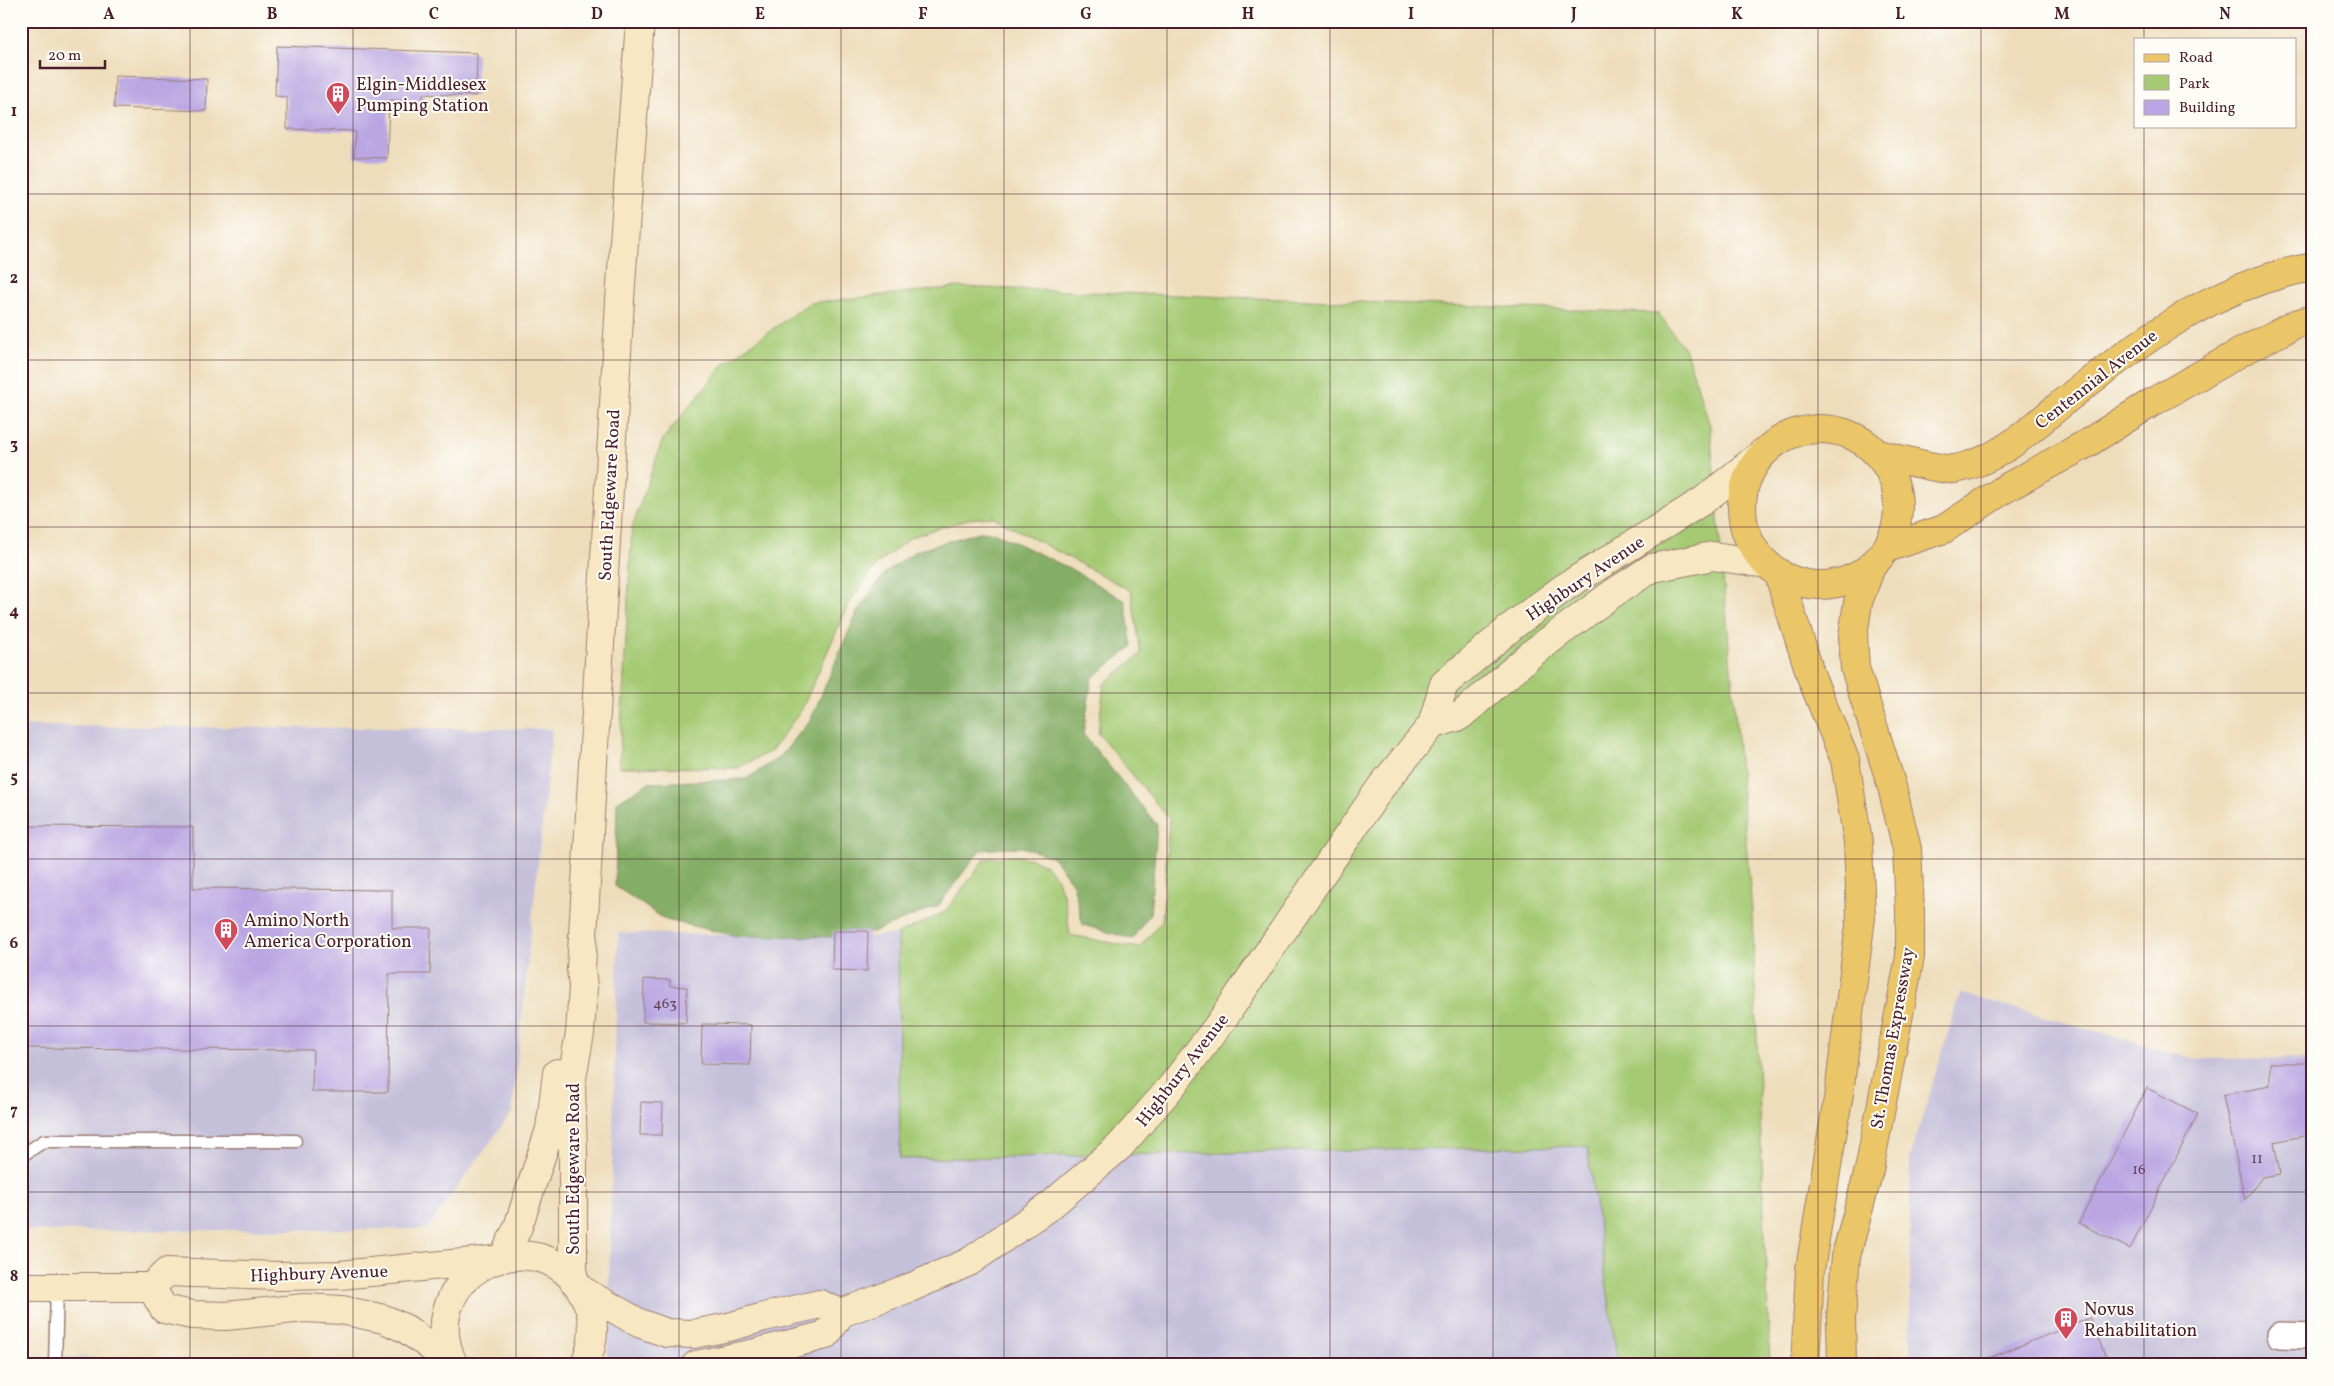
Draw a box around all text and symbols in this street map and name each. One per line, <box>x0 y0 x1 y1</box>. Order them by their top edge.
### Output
text: A <box>103 4 115 26</box>
text: B <box>267 4 278 26</box>
text: C <box>429 4 439 26</box>
text: D <box>591 4 603 26</box>
text: E <box>755 4 765 26</box>
text: F <box>918 4 928 26</box>
text: G <box>1080 4 1092 26</box>
text: H <box>1242 4 1254 26</box>
text: I <box>1408 4 1414 26</box>
text: J <box>1570 4 1577 26</box>
text: K <box>1731 4 1743 26</box>
text: L <box>1895 4 1905 26</box>
text: M <box>2054 4 2070 26</box>
text: N <box>2219 4 2231 26</box>
scale bar <box>40 38 105 70</box>
legend <box>2134 38 2296 128</box>
text: 20 m <box>48 46 81 67</box>
text: Road <box>2179 48 2213 69</box>
place label: Elgin-Middlesex Pumping Station <box>356 73 489 119</box>
text: Park <box>2179 74 2210 95</box>
building icon: Elgin-Middlesex Pumping Station <box>325 81 351 115</box>
text: Building <box>2179 98 2236 119</box>
text: 1 <box>11 101 17 123</box>
text: 2 <box>10 268 18 290</box>
street label: Centennial Avenue <box>2030 324 2163 436</box>
street label: South Edgeware Road <box>594 409 627 582</box>
text: 3 <box>10 434 18 456</box>
street label: Highbury Avenue <box>1522 530 1650 628</box>
text: 4 <box>9 601 19 623</box>
text: 5 <box>10 767 18 789</box>
place label: Amino North America Corporation <box>244 909 412 955</box>
building icon: Amino North America Corporation <box>213 917 239 951</box>
text: 6 <box>10 933 19 955</box>
street label: St. Thomas Expressway <box>1865 945 1922 1131</box>
house number: 463 <box>653 994 677 1015</box>
street label: Highbury Avenue <box>1131 1009 1236 1133</box>
street label: South Edgeware Road <box>562 1083 587 1255</box>
text: 7 <box>10 1100 18 1122</box>
house number: 11 <box>2251 1149 2263 1170</box>
house number: 16 <box>2132 1160 2146 1181</box>
street label: Highbury Avenue <box>250 1260 389 1289</box>
text: 8 <box>10 1266 18 1288</box>
place label: Novus Rehabilitation <box>2084 1298 2198 1344</box>
building icon: Novus Rehabilitation <box>2053 1306 2079 1340</box>

